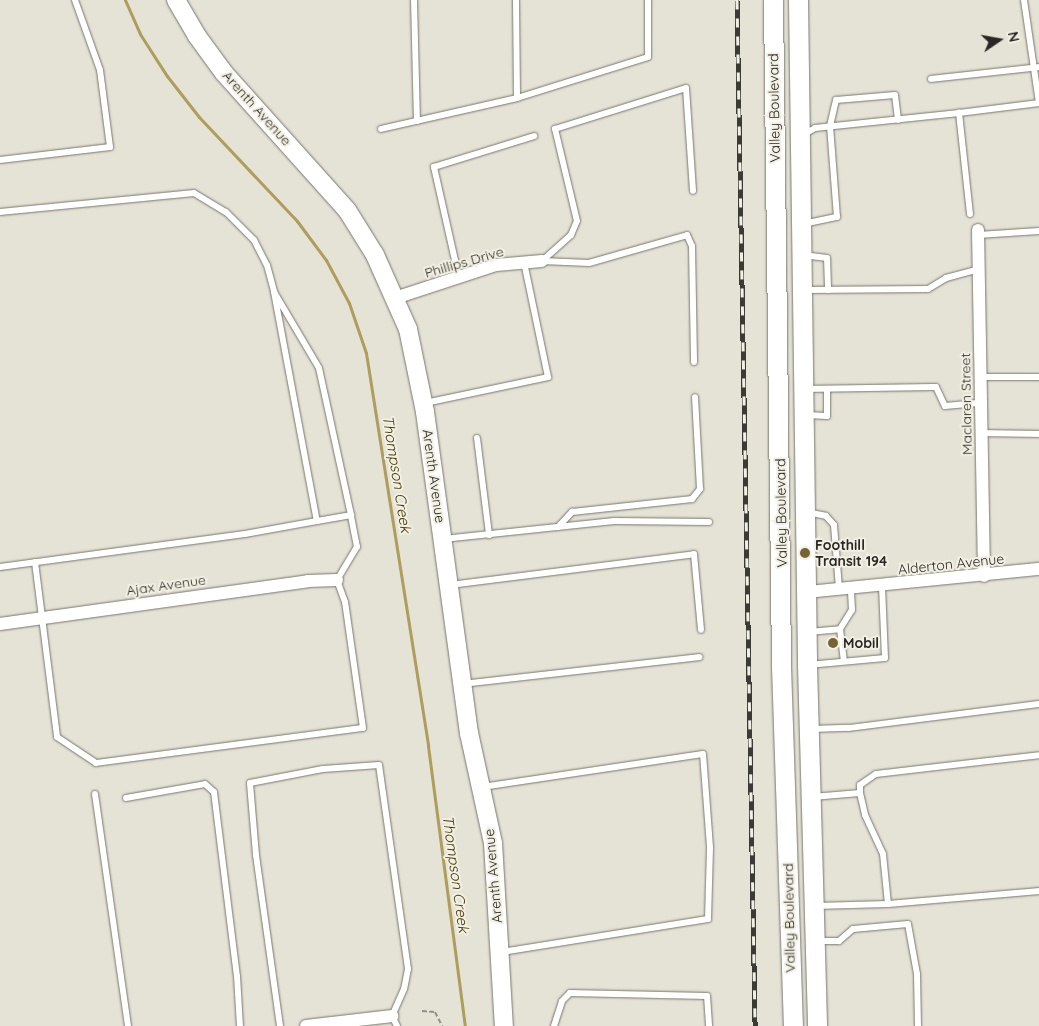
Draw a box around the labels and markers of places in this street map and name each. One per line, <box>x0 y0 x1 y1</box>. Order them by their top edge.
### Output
place label: Foothill Transit 194 <box>815 537 887 570</box>
marker: Foothill Transit 194 <box>799 547 811 559</box>
place label: Mobil <box>843 635 879 651</box>
marker: Mobil <box>827 637 839 649</box>

